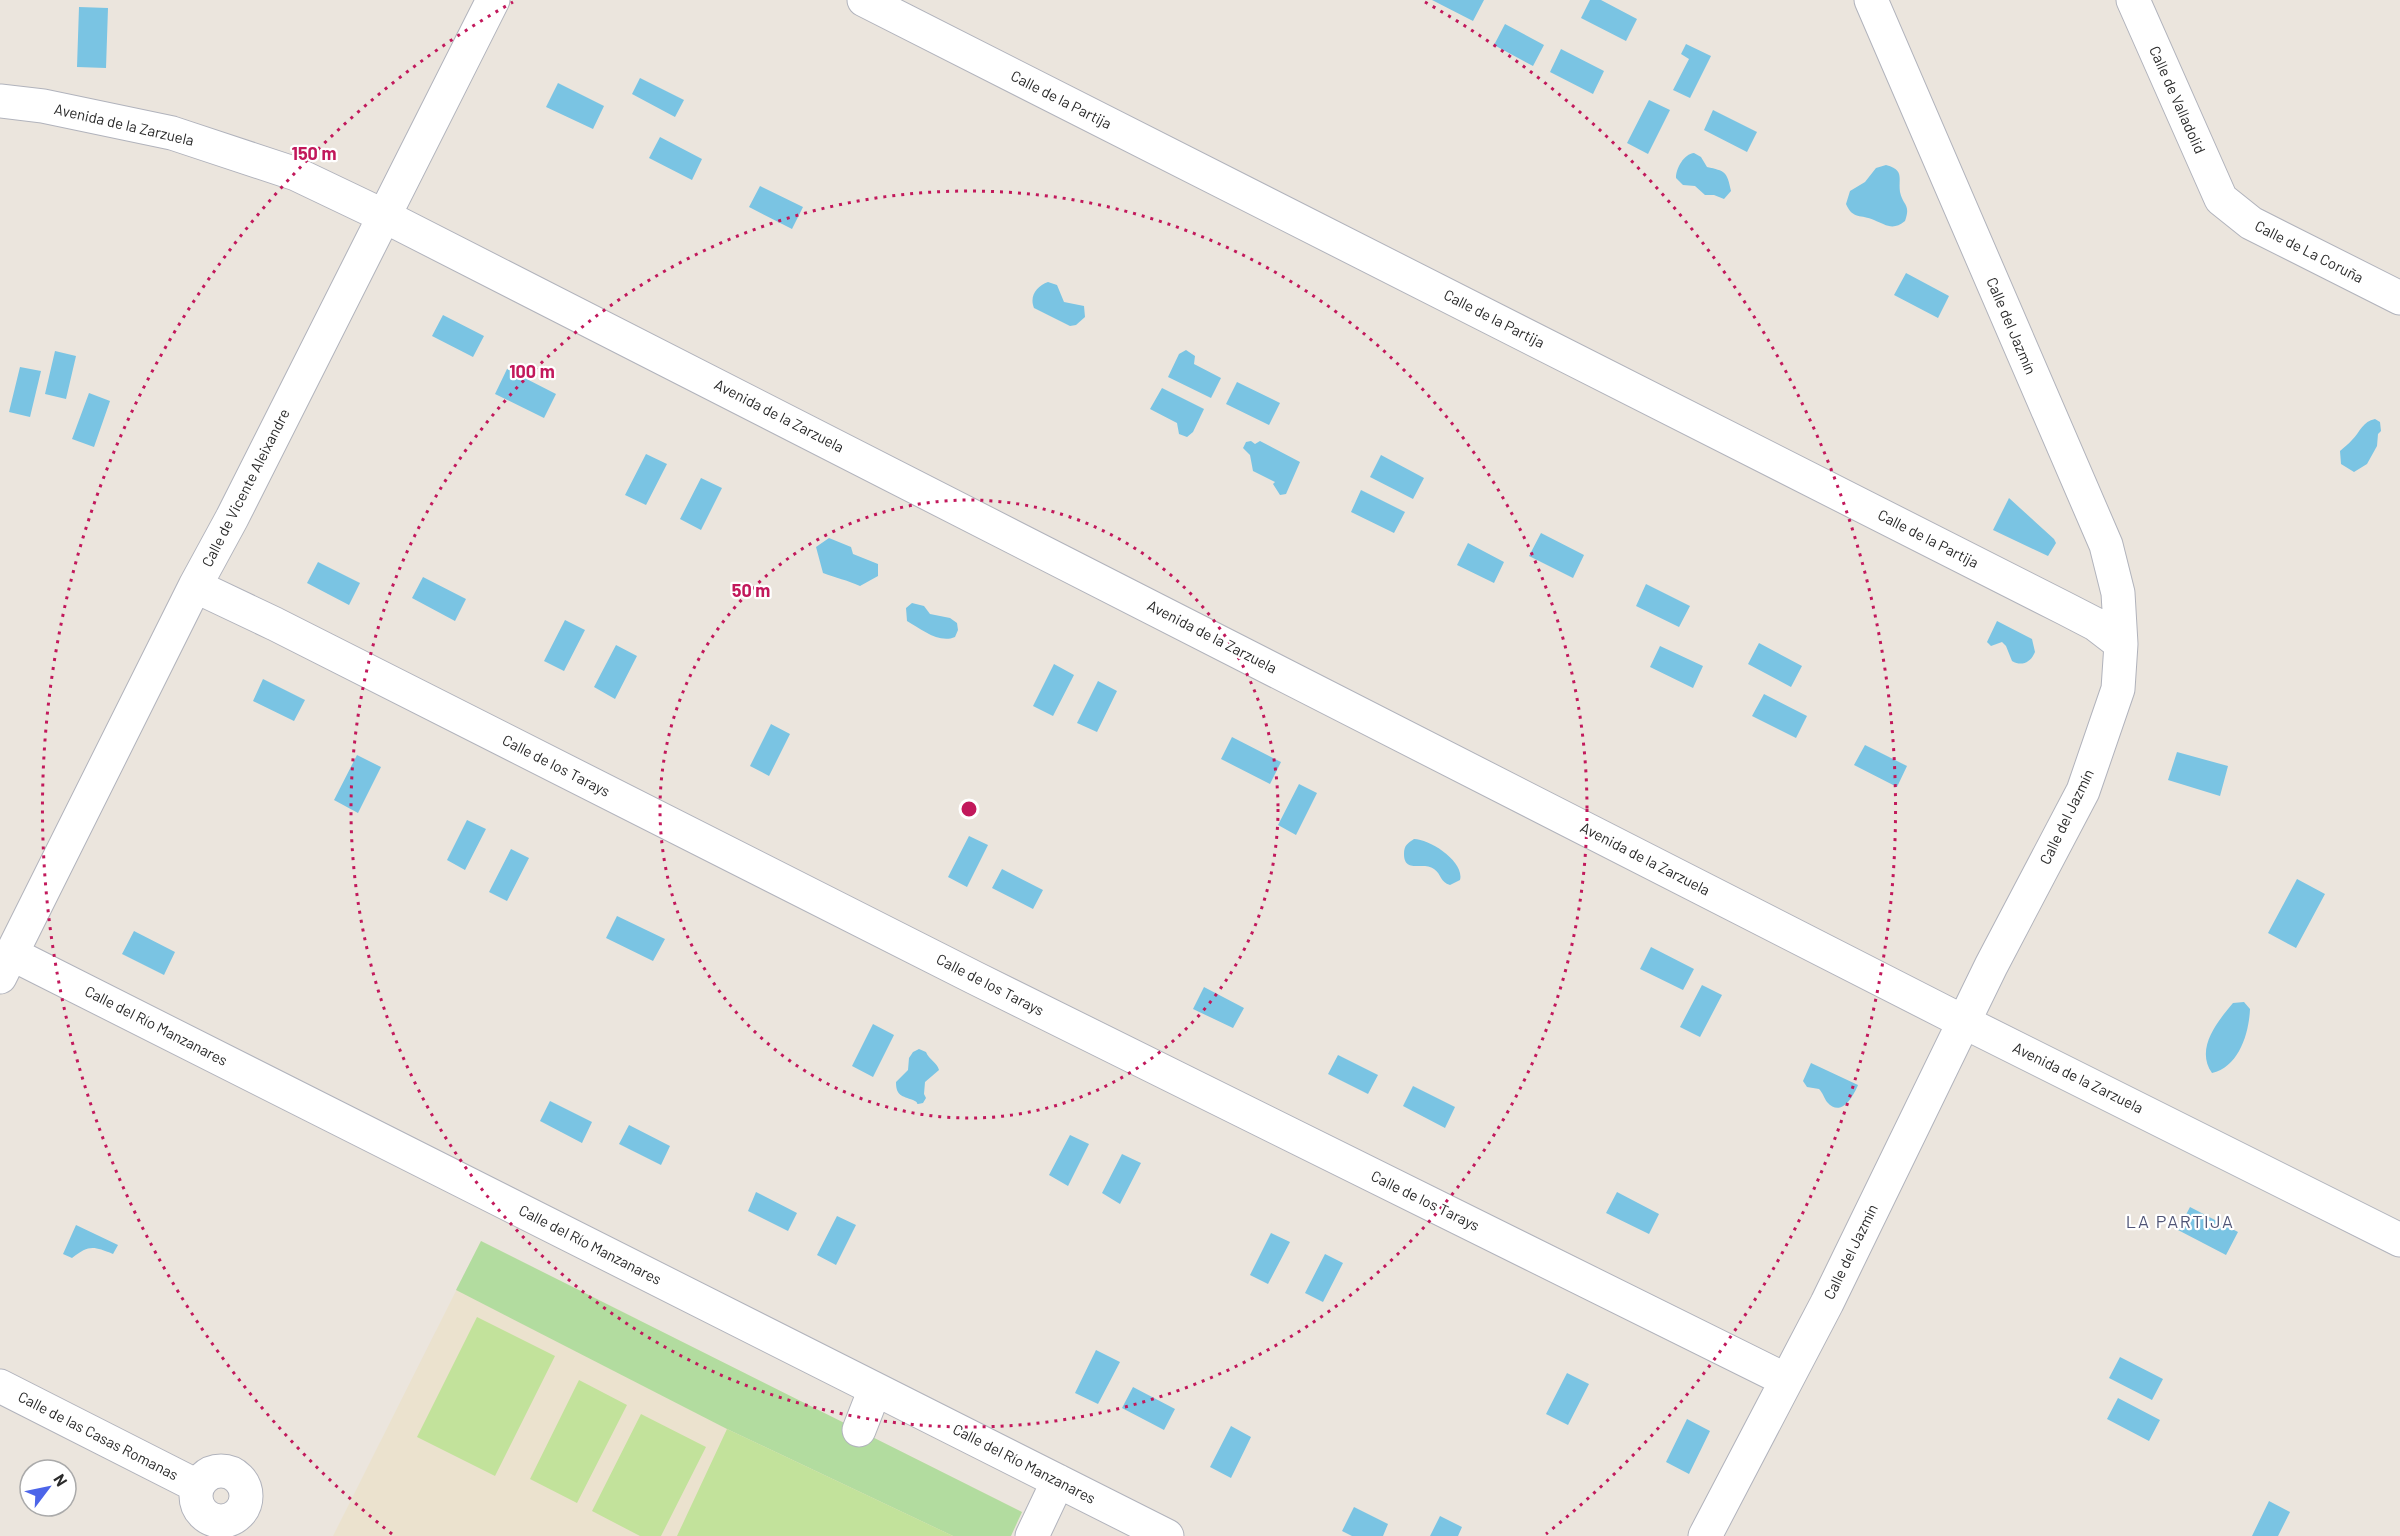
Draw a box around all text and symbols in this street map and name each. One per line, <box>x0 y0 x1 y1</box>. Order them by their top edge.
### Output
street label: Calle de Valladolid <box>2146 43 2210 156</box>
street label: Calle de la Partija <box>1008 66 1115 132</box>
street label: Avenida de la Zarzuela <box>53 99 196 149</box>
text: 150 m <box>292 142 336 164</box>
street label: Calle de La Coruña <box>2252 216 2367 286</box>
street label: Calle del Jazmín <box>1983 274 2040 377</box>
street label: Calle de la Partija <box>1441 285 1548 351</box>
text: 100 m <box>509 360 555 382</box>
street label: Avenida de la Zarzuela <box>712 375 847 456</box>
street label: Calle de Vicente Aleixandre <box>197 405 293 570</box>
street label: Calle de la Partija <box>1875 505 1982 571</box>
text: 50 m <box>732 579 770 601</box>
street label: Avenida de la Zarzuela <box>1145 596 1280 677</box>
street label: Calle de los Tarays <box>500 730 613 800</box>
street label: Calle del Jazmín <box>2035 766 2097 867</box>
centre of rings <box>959 799 979 819</box>
street label: Avenida de la Zarzuela <box>1578 818 1713 899</box>
street label: Calle de los Tarays <box>934 949 1047 1019</box>
street label: Calle del Río Manzanares <box>82 981 231 1069</box>
street label: Avenida de la Zarzuela <box>2010 1038 2147 1117</box>
street label: Calle de los Tarays <box>1368 1166 1483 1234</box>
street label: Calle del Río Manzanares <box>516 1200 665 1288</box>
street label: Calle del Jazmín <box>1819 1201 1881 1302</box>
district label: LA PARTIJA <box>2126 1210 2234 1232</box>
street label: Calle de las Casas Romanas <box>15 1387 181 1483</box>
street label: Calle del Río Manzanares <box>950 1419 1099 1507</box>
north arrow <box>18 1458 78 1518</box>
text: N <box>50 1470 72 1489</box>

